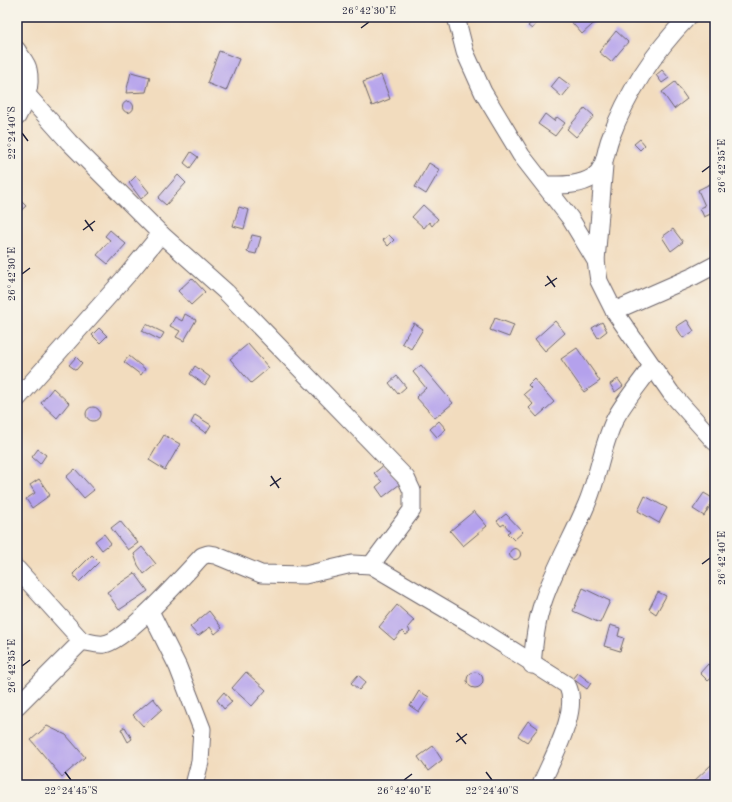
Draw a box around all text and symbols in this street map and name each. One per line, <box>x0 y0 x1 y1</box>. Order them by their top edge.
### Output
text: 26°42'30"E <box>342 6 396 16</box>
text: 22°24'40"S <box>7 106 17 160</box>
text: 26°42'35"E <box>717 139 727 193</box>
text: 26°42'30"E <box>7 247 17 301</box>
text: 26°42'40"E <box>717 531 727 585</box>
text: 26°42'35"E <box>7 639 17 693</box>
text: 22°24'45"S <box>44 786 98 796</box>
text: 26°42'40"E <box>377 786 431 796</box>
text: 22°24'40"S <box>465 786 519 796</box>

